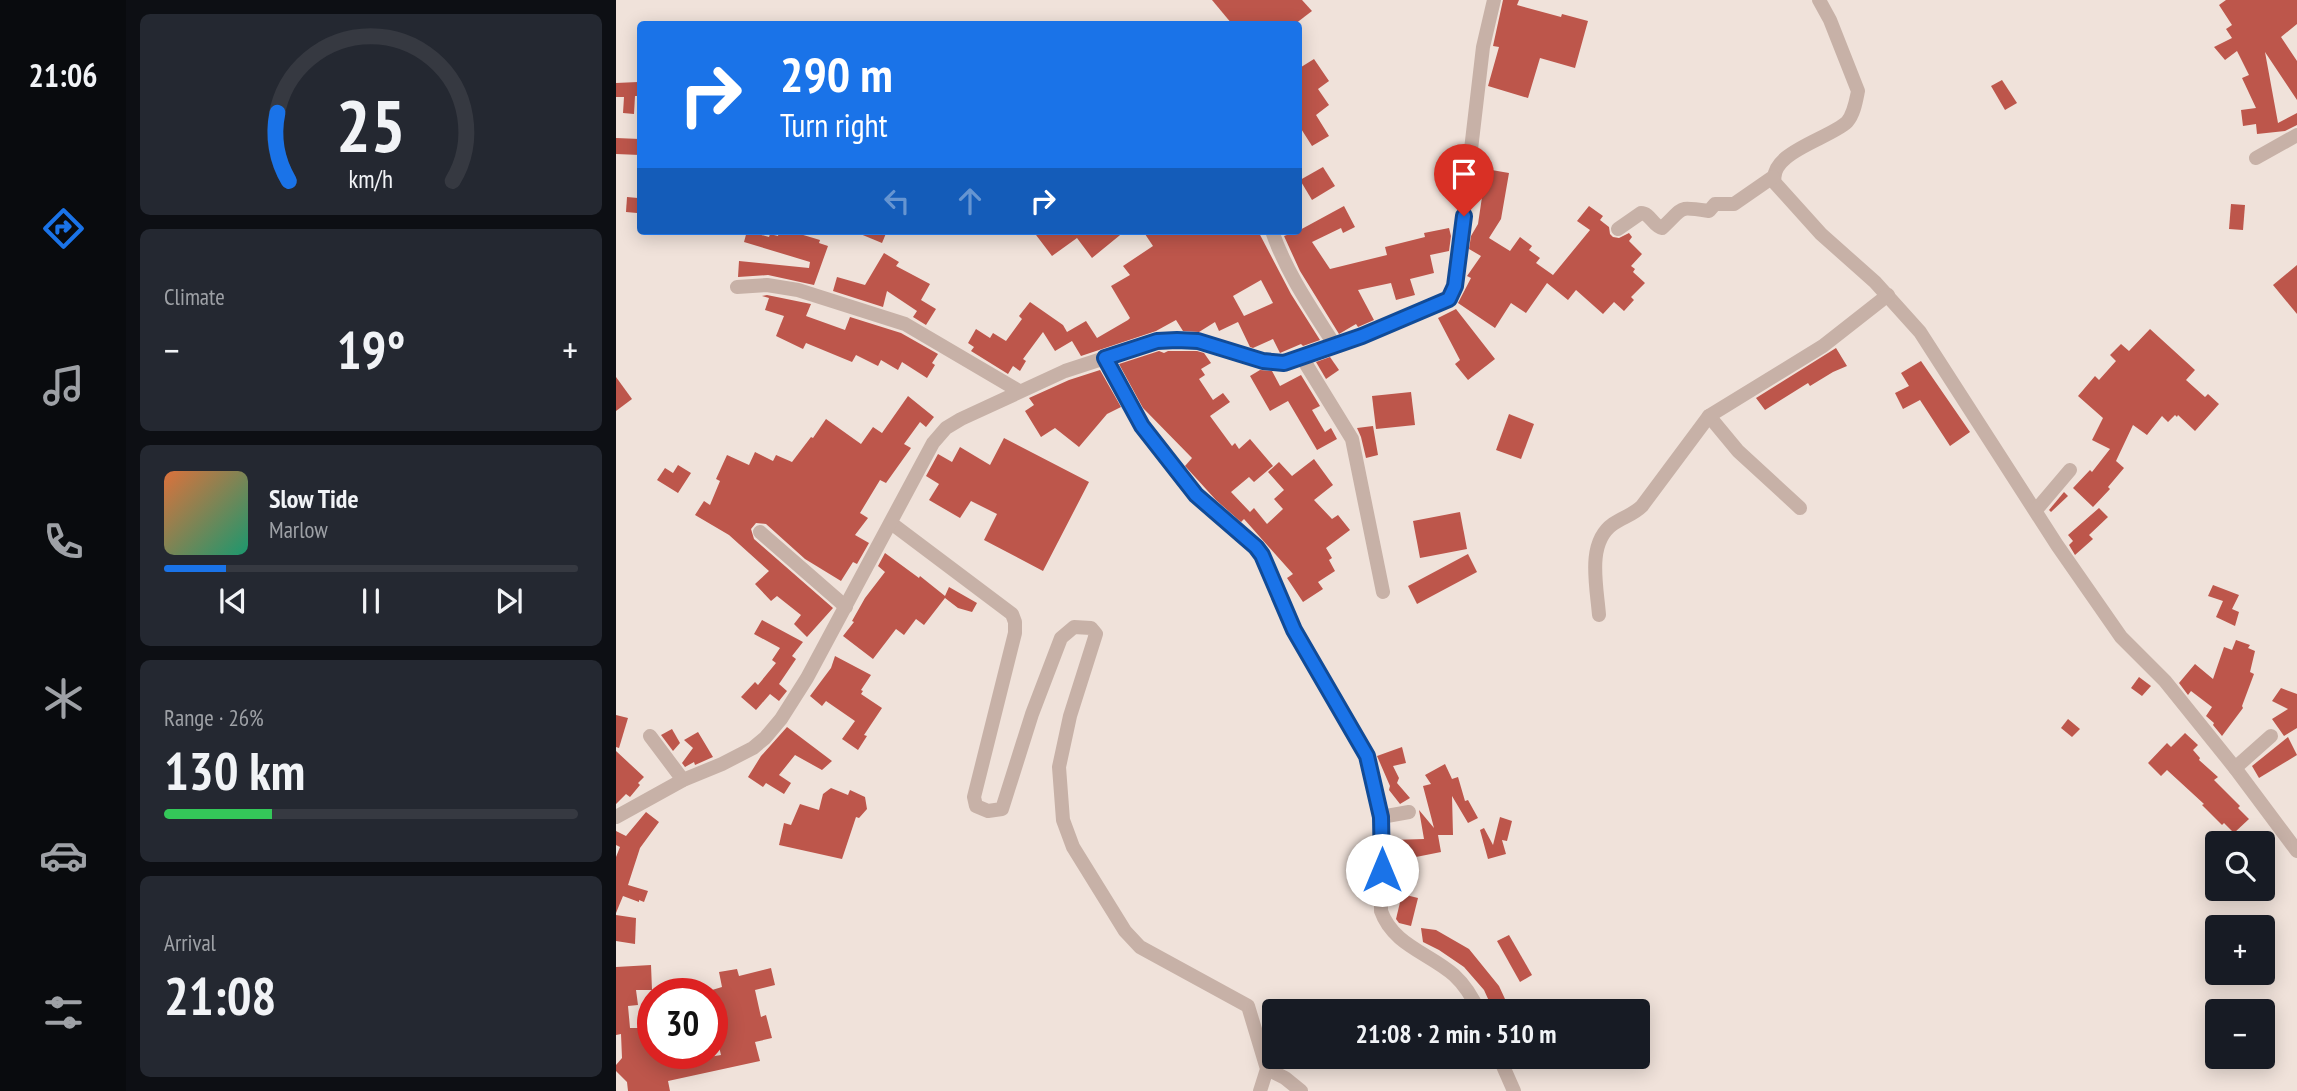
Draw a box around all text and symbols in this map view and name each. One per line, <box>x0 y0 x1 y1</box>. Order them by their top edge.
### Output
text: 290 m <box>780 42 893 106</box>
icon: right <box>665 49 756 140</box>
text: 21:06 <box>28 54 98 96</box>
text: 25 <box>336 77 406 171</box>
text: Turn right <box>780 104 888 146</box>
pin <box>1434 144 1494 216</box>
icon: arrive <box>1445 155 1483 193</box>
text: km/h <box>349 163 393 195</box>
icon: left <box>878 182 916 220</box>
icon: ahead <box>951 182 989 220</box>
icon: right <box>1024 182 1062 220</box>
icon: directions <box>39 204 88 253</box>
text: Climate <box>164 282 225 311</box>
text: 19° <box>337 316 405 383</box>
text: − <box>164 325 180 374</box>
text: + <box>562 325 578 374</box>
icon: music <box>39 361 88 410</box>
text: Slow Tide <box>269 482 359 515</box>
text: Marlow <box>269 515 328 544</box>
icon: phone <box>39 517 88 566</box>
icon: previous <box>214 582 252 620</box>
icon: pause <box>352 582 390 620</box>
icon: next <box>490 582 528 620</box>
icon: climate <box>39 674 88 723</box>
text: Range · 26% <box>164 703 264 732</box>
text: 130 km <box>164 737 305 804</box>
icon: car <box>39 831 88 880</box>
map controls <box>2205 831 2275 1069</box>
button: search <box>2205 831 2275 901</box>
position arrow <box>1345 833 1419 907</box>
button: + <box>2205 915 2275 985</box>
text: Arrival <box>164 928 216 957</box>
text: 21:08 <box>164 962 276 1029</box>
speed limit sign: 30 <box>637 978 728 1069</box>
icon: filters <box>39 988 88 1037</box>
button: − <box>2205 999 2275 1069</box>
text: 21:08 · 2 min · 510 m <box>1356 1017 1556 1050</box>

